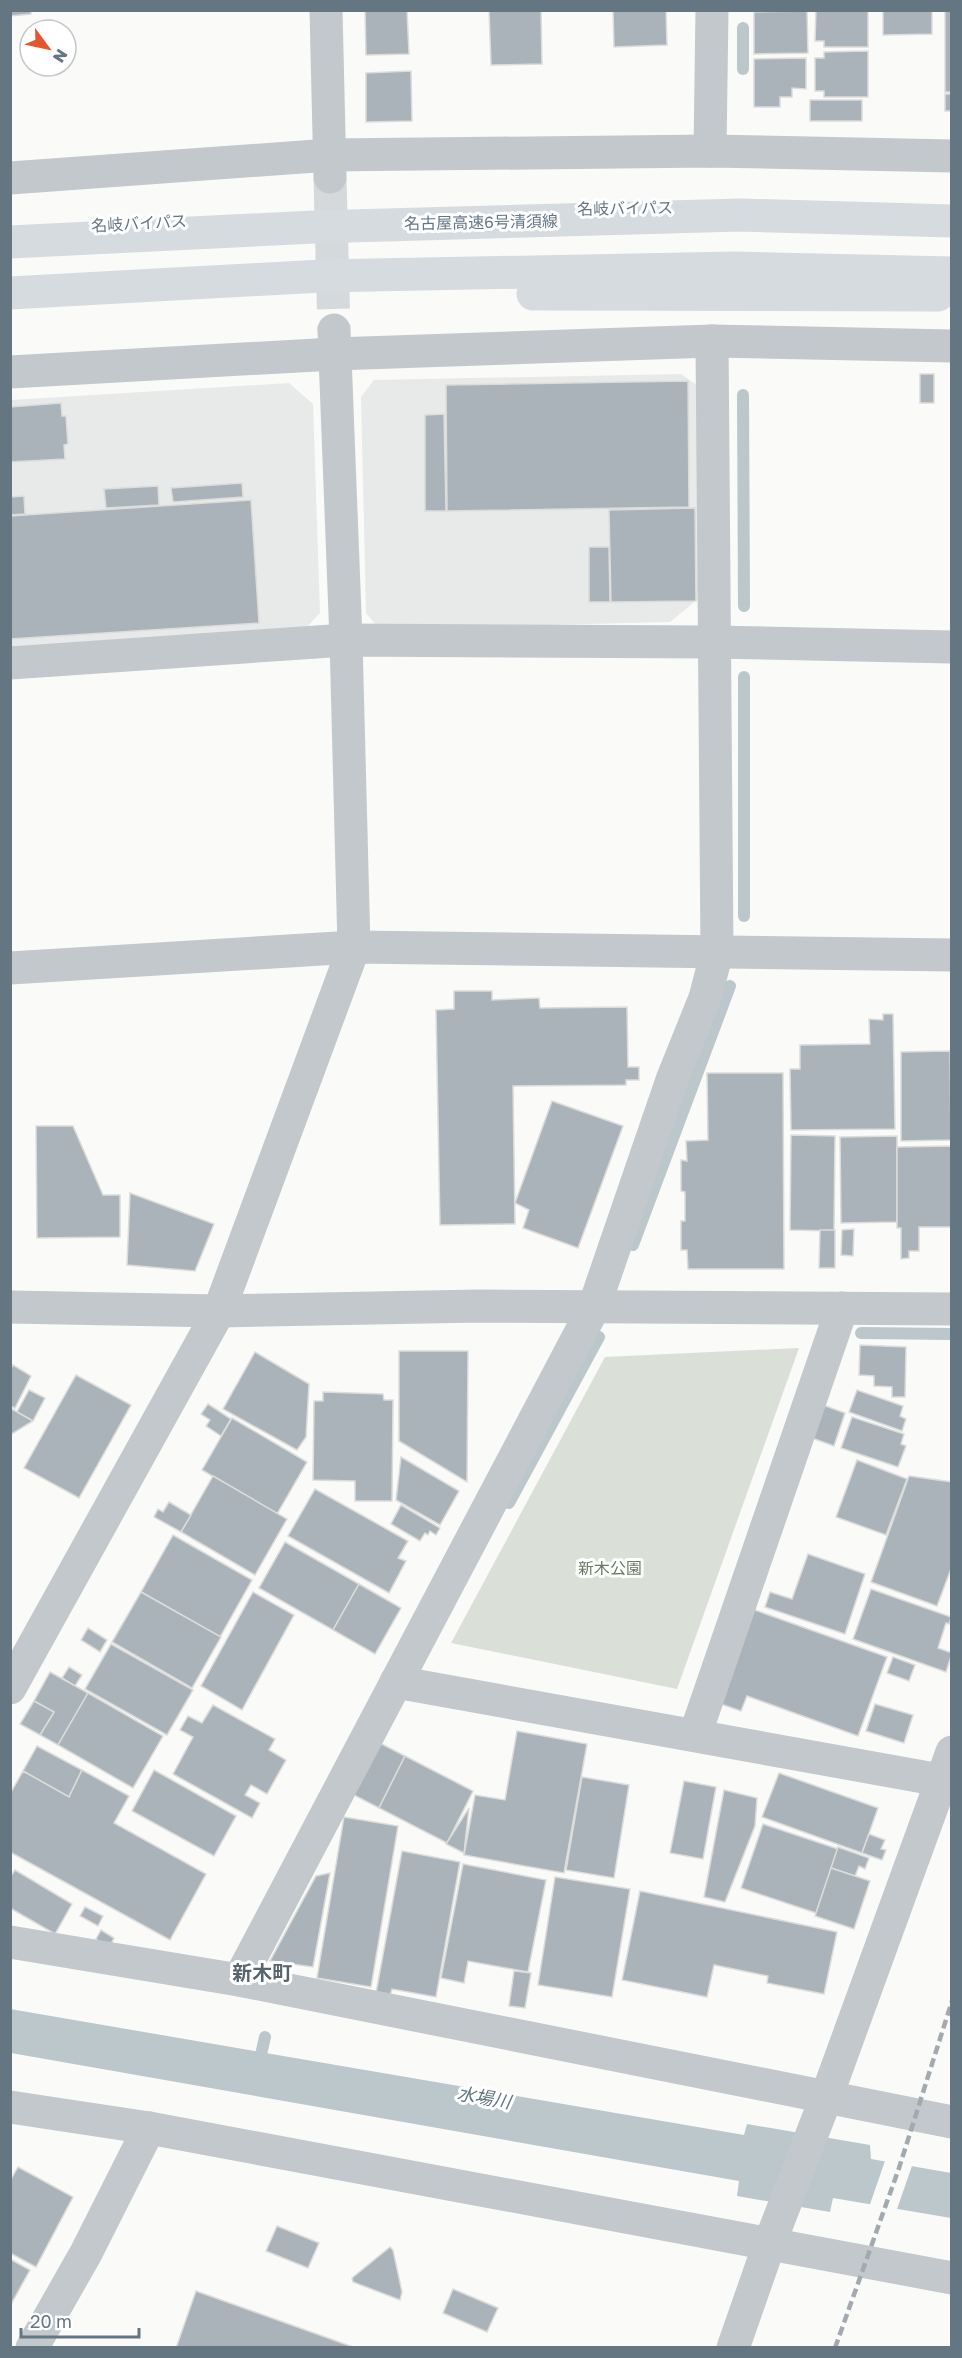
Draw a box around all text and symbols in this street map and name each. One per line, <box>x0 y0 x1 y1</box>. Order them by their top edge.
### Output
north arrow <box>18 18 78 78</box>
text: N <box>49 46 72 67</box>
street label: 名岐バイパス <box>577 197 673 219</box>
street label: 名岐バイパス <box>91 211 187 235</box>
street label: 名古屋高速6号清須線 <box>404 211 558 233</box>
park label: 新木公園 <box>578 1558 642 1578</box>
district label: 新木町 <box>232 1960 292 1984</box>
water label: 水場川 <box>456 2081 515 2113</box>
scale bar <box>21 2301 140 2339</box>
text: 20 m <box>30 2310 72 2332</box>

